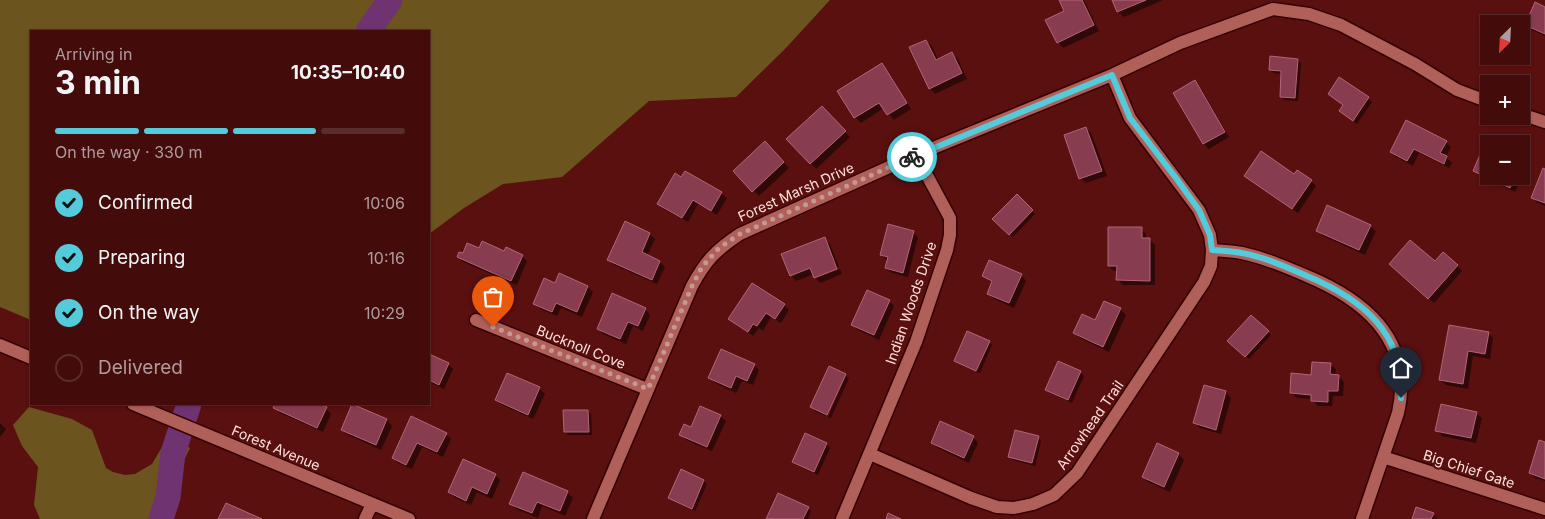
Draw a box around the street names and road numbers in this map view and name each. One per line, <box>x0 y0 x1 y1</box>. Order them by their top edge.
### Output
street label: Forest Marsh Drive <box>735 158 857 225</box>
street label: Indian Woods Drive <box>882 239 939 366</box>
street label: Bucknoll Cove <box>534 321 628 372</box>
street label: Arrowhead Trail <box>1053 377 1127 473</box>
street label: Forest Avenue <box>229 421 323 474</box>
street label: Big Chief Gate <box>1421 446 1517 491</box>

